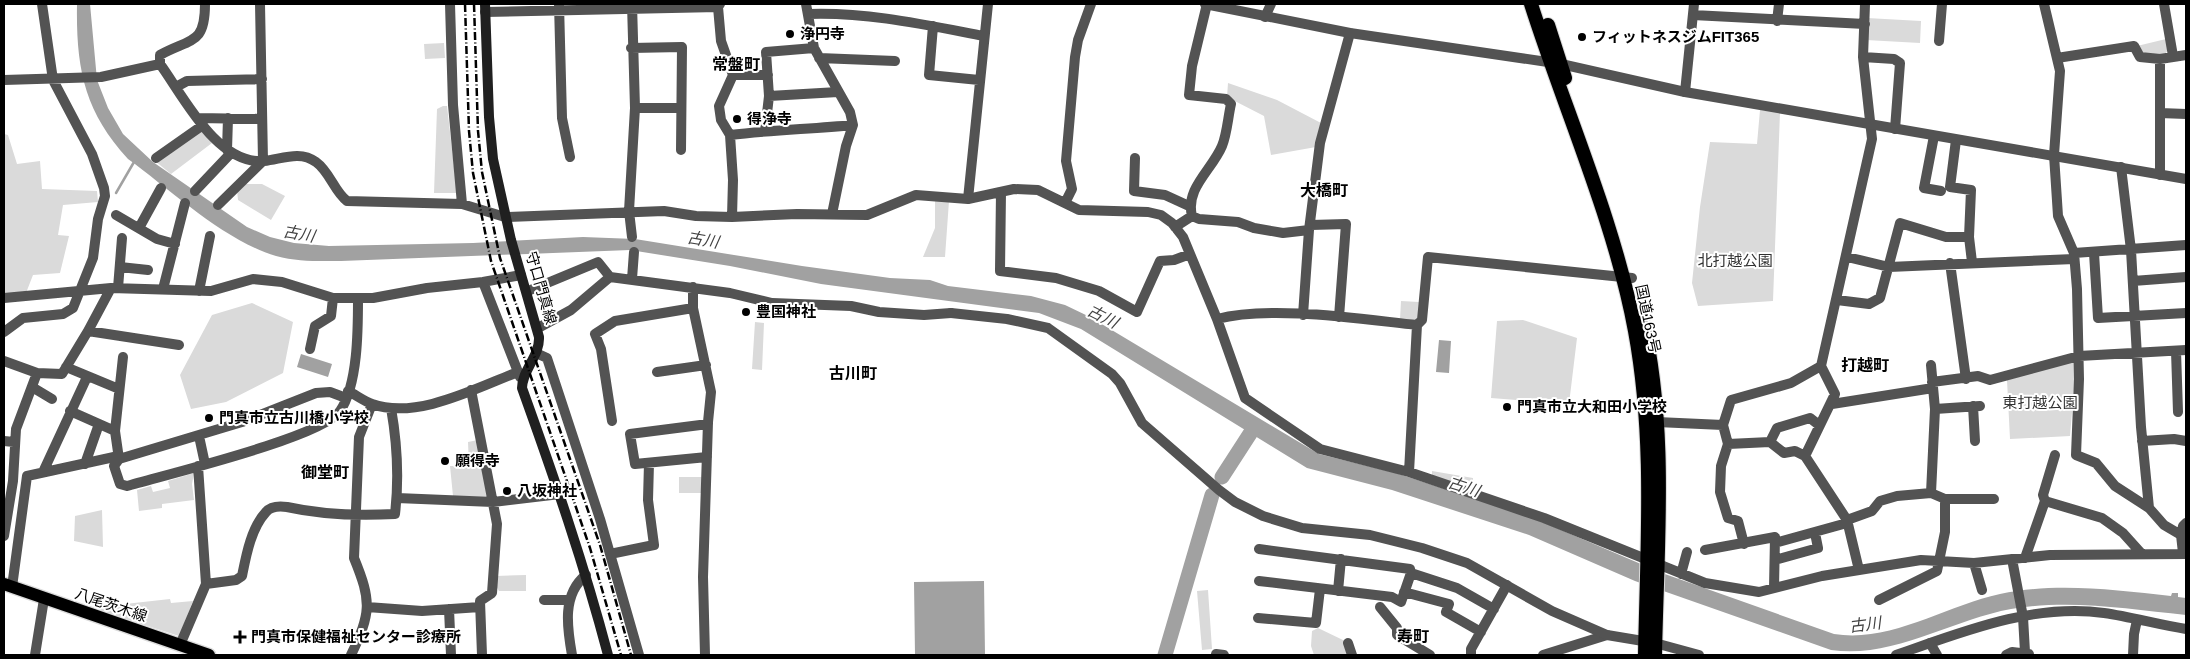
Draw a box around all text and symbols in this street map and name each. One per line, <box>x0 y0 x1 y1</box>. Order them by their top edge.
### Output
place label: 浄円寺 <box>800 25 845 42</box>
marker: 浄円寺 <box>784 28 796 40</box>
place label: フィットネスジムFIT365 <box>1592 28 1759 45</box>
marker: フィットネスジムFIT365 <box>1576 31 1588 43</box>
district label: 常盤町 <box>712 56 760 73</box>
place label: 得浄寺 <box>747 110 792 127</box>
marker: 得浄寺 <box>731 113 743 125</box>
district label: 大橋町 <box>1300 182 1348 199</box>
water label: 古川 <box>282 222 318 245</box>
water label: 古川 <box>686 228 722 251</box>
street label: 守口門真線 <box>523 249 560 326</box>
park label: 北打越公園 <box>1697 252 1773 269</box>
street label: 国道163号 <box>1633 283 1664 355</box>
water label: 古川 <box>1085 302 1123 332</box>
place label: 豊国神社 <box>756 303 816 320</box>
marker: 豊国神社 <box>740 306 752 318</box>
district label: 打越町 <box>1841 356 1889 374</box>
district label: 古川町 <box>829 365 877 382</box>
park label: 東打越公園 <box>2002 394 2078 411</box>
place label: 門真市立大和田小学校 <box>1517 398 1667 415</box>
marker: 門真市立大和田小学校 <box>1501 401 1513 413</box>
place label: 門真市立古川橋小学校 <box>219 409 369 426</box>
marker: 門真市立古川橋小学校 <box>203 412 215 424</box>
place label: 願得寺 <box>455 452 500 469</box>
marker: 願得寺 <box>439 455 451 467</box>
district label: 御堂町 <box>301 464 349 481</box>
water label: 古川 <box>1446 473 1484 500</box>
place label: 八坂神社 <box>517 482 577 499</box>
marker: 八坂神社 <box>501 485 513 497</box>
street label: 八尾茨木線 <box>73 584 149 625</box>
water label: 古川 <box>1848 614 1884 635</box>
place label: 門真市保健福祉センター診療所 <box>251 628 461 645</box>
district label: 寿町 <box>1397 628 1429 645</box>
marker: 門真市保健福祉センター診療所 <box>233 630 247 644</box>

